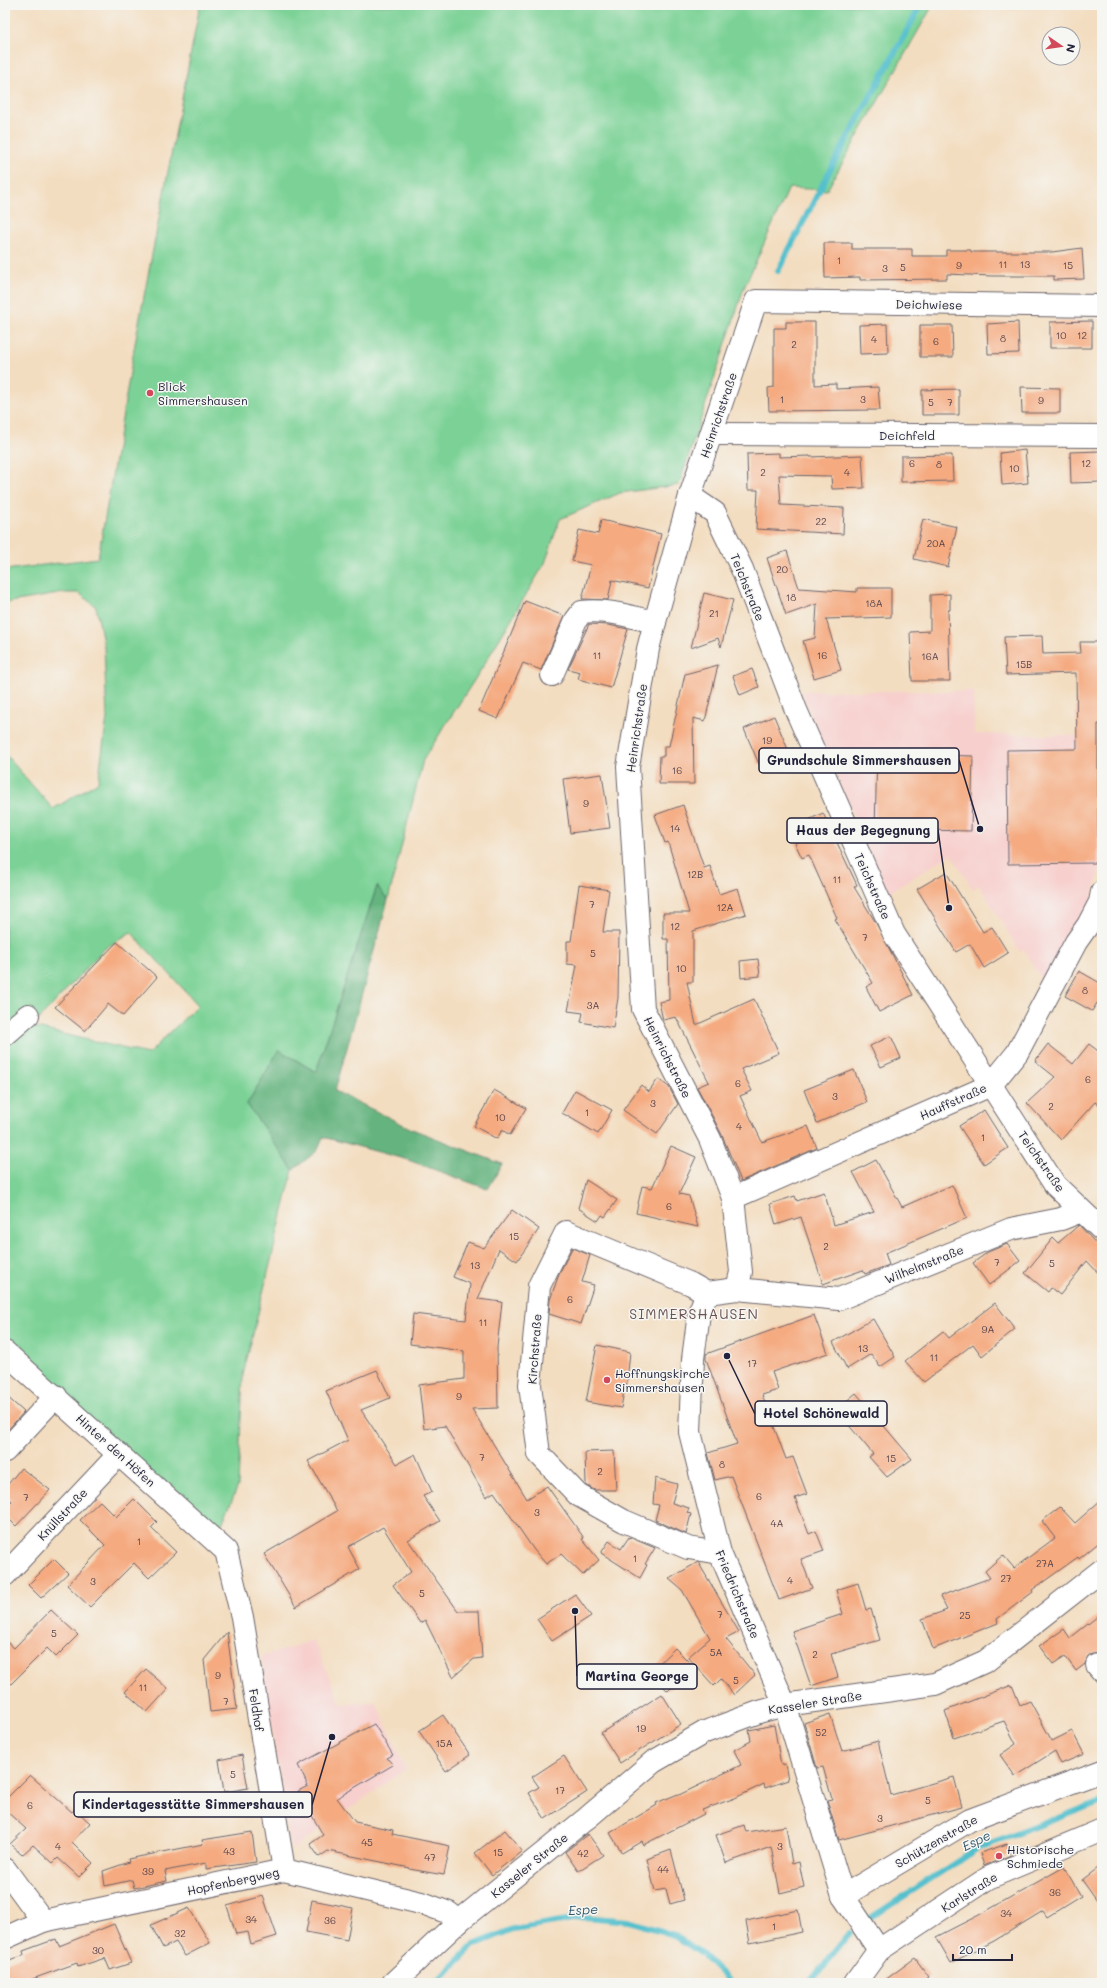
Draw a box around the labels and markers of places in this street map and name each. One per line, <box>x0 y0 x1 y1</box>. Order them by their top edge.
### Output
place label: Blick Simmershausen <box>158 378 248 408</box>
marker: Blick Simmershausen <box>145 388 155 398</box>
callout: Grundschule Simmershausen <box>759 748 959 773</box>
callout: Haus der Begegnung <box>787 818 938 843</box>
place label: Hoffnungskirche Simmershausen <box>615 1365 710 1395</box>
marker: Hoffnungskirche Simmershausen <box>602 1375 612 1385</box>
callout: Hotel Schönewald <box>755 1401 887 1426</box>
callout: Martina George <box>577 1664 697 1689</box>
callout: Kindertagesstätte Simmershausen <box>74 1792 312 1817</box>
place label: Historische Schmiede <box>1007 1841 1074 1871</box>
marker: Historische Schmiede <box>994 1851 1004 1861</box>

